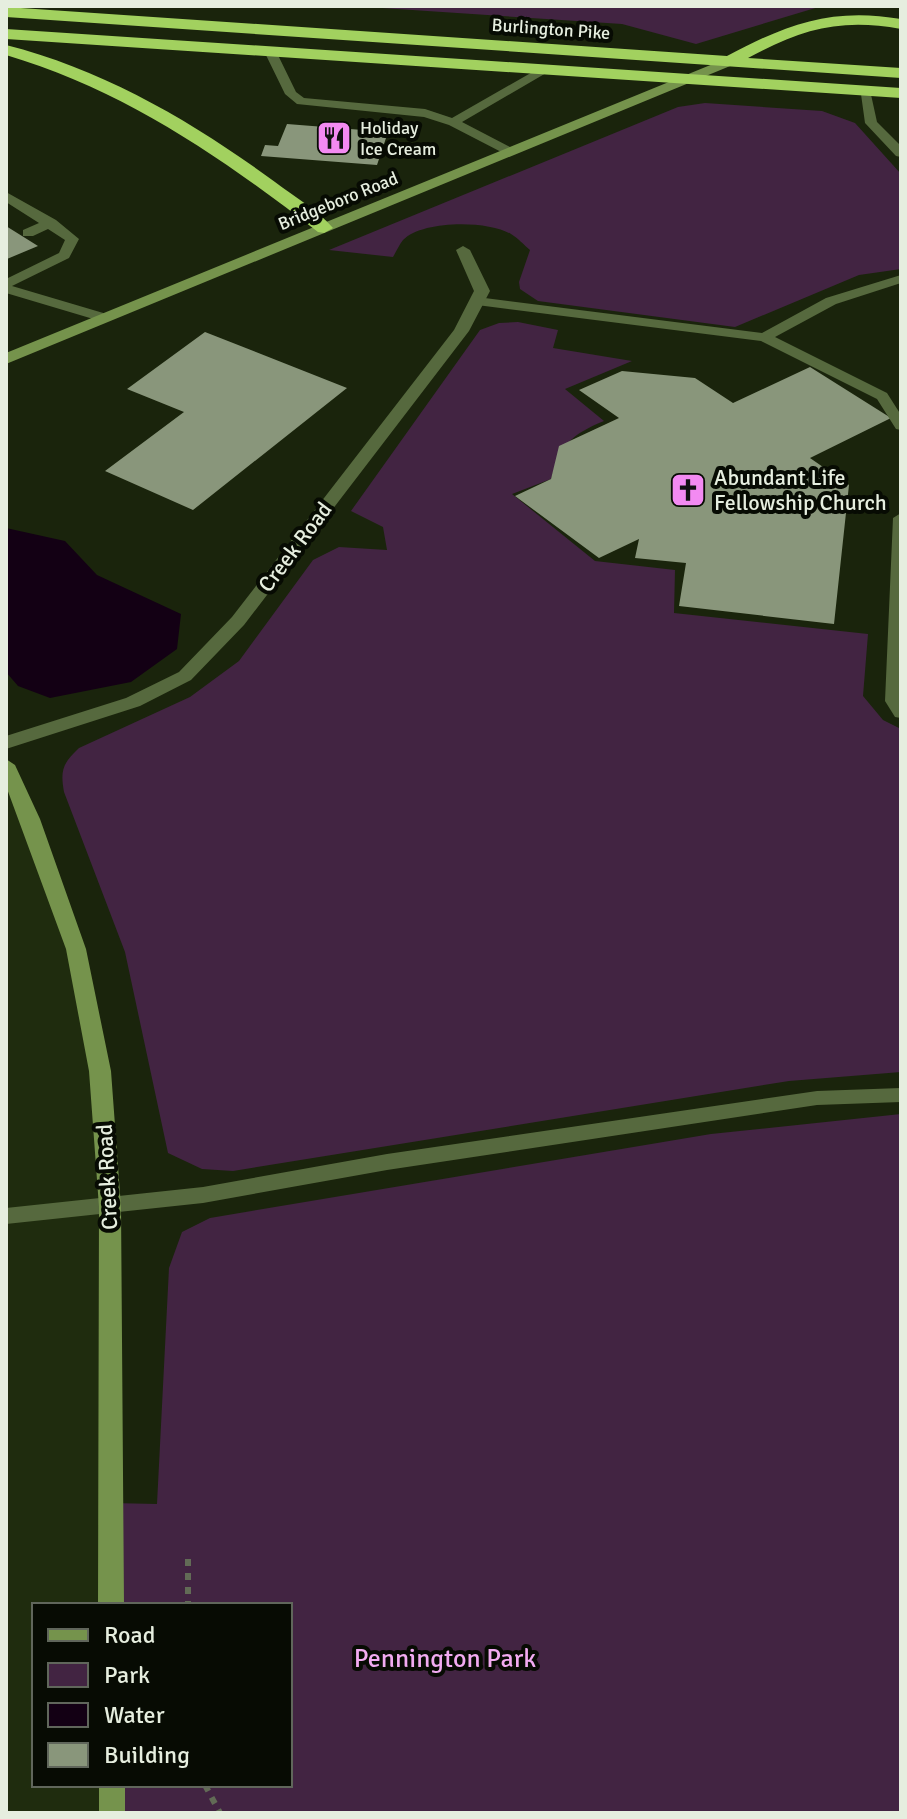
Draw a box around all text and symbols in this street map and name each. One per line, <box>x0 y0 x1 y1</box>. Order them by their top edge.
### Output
street label: Burlington Pike <box>491 14 611 44</box>
place label: Holiday Ice Cream <box>360 117 436 160</box>
restaurant icon: Holiday Ice Cream <box>315 119 353 157</box>
street label: Bridgeboro Road <box>275 167 401 235</box>
place label: Abundant Life Fellowship Church <box>714 464 887 516</box>
church icon: Abundant Life Fellowship Church <box>669 471 707 509</box>
street label: Creek Road <box>252 497 338 597</box>
street label: Creek Road <box>91 1123 123 1231</box>
legend <box>32 1603 292 1787</box>
text: Road <box>104 1620 155 1650</box>
park label: Pennington Park <box>354 1643 536 1675</box>
text: Park <box>104 1660 150 1690</box>
text: Water <box>104 1700 165 1730</box>
text: Building <box>104 1740 190 1770</box>

